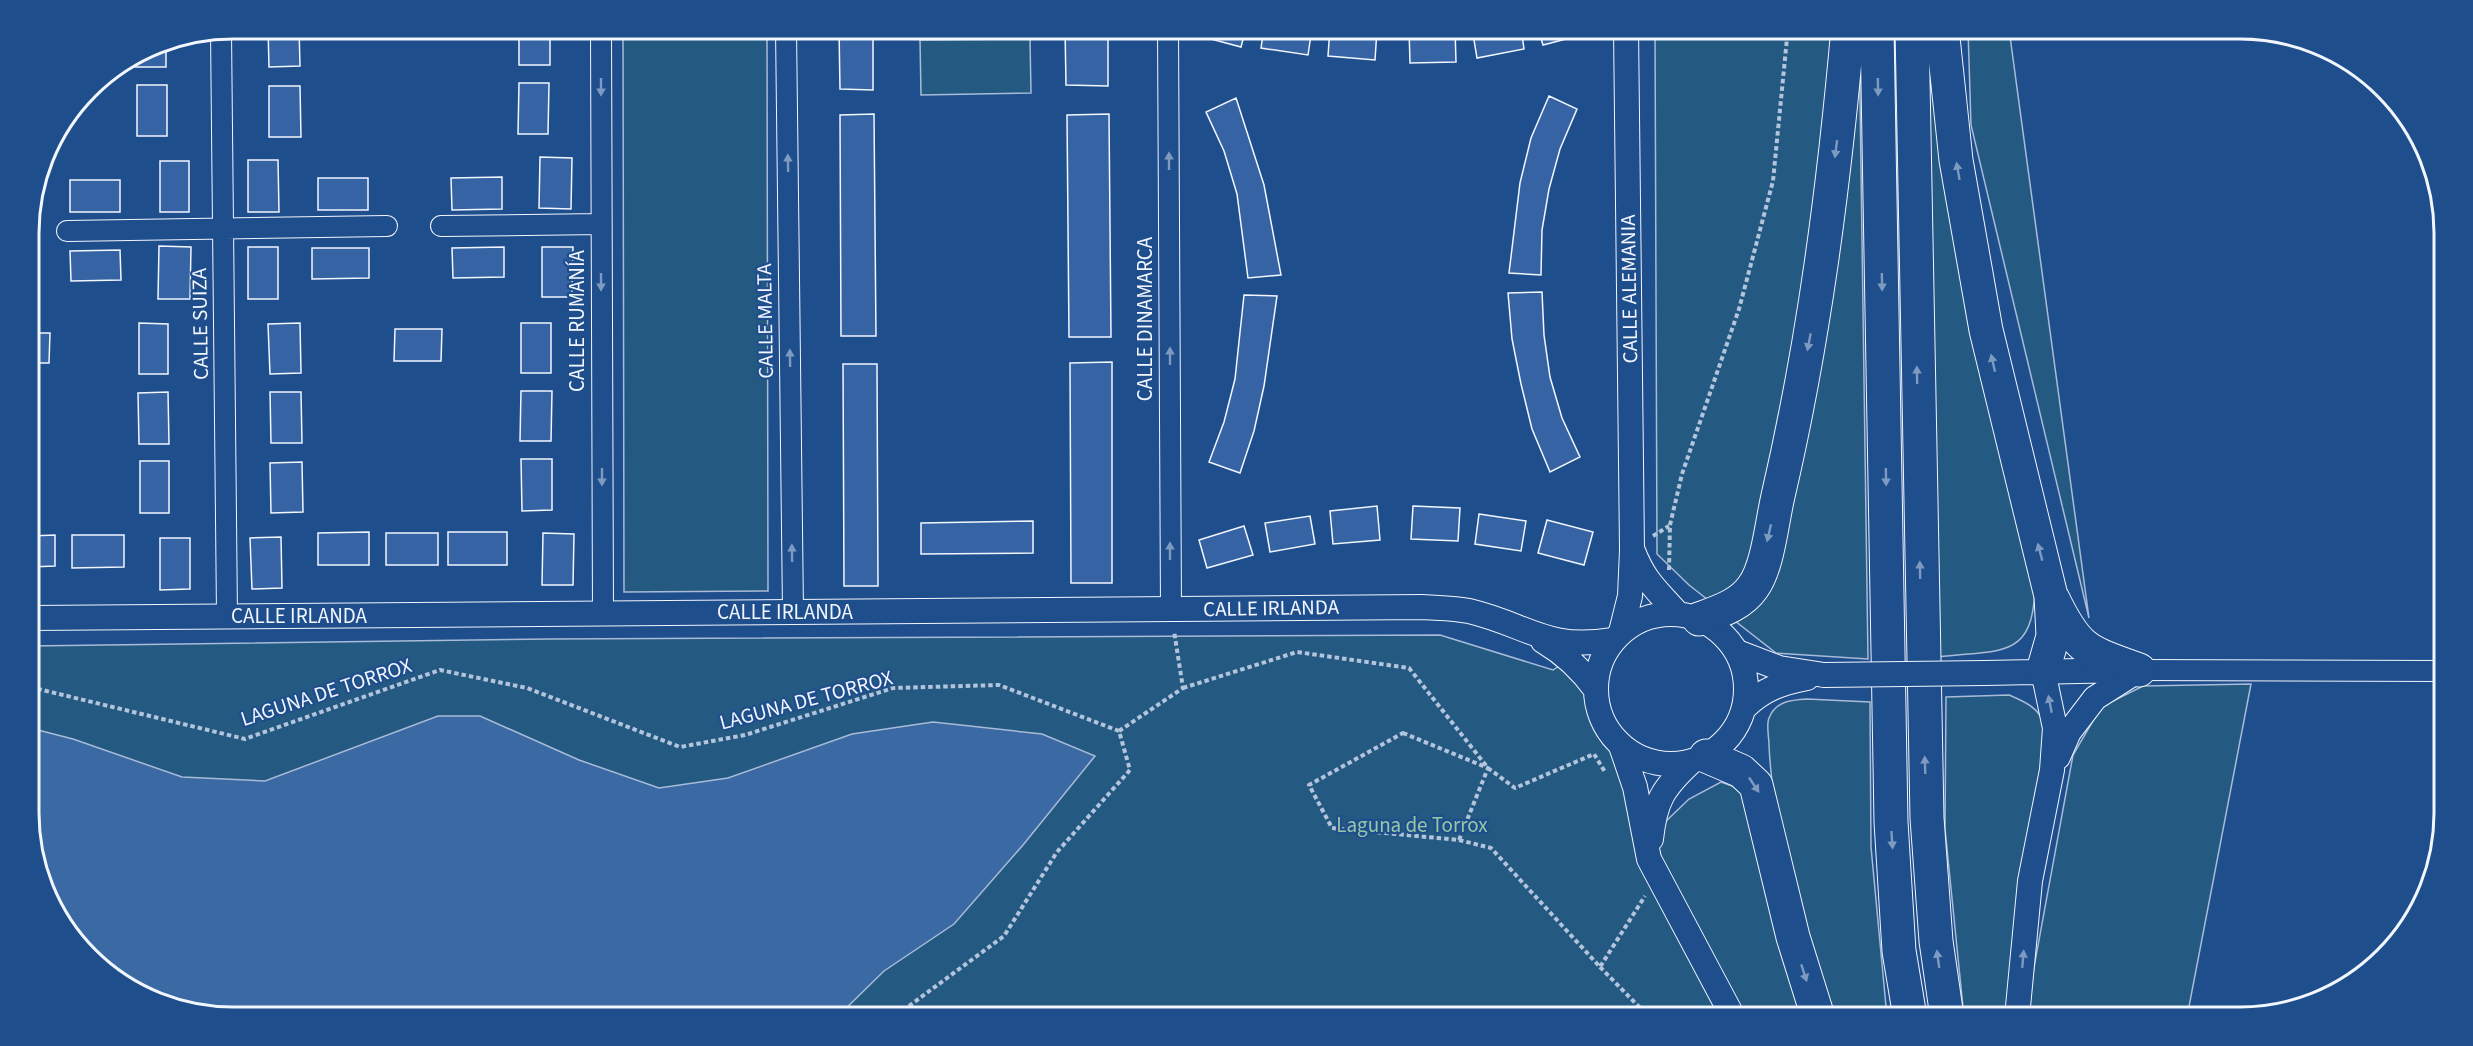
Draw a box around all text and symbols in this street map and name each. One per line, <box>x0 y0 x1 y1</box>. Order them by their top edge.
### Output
one-way arrow <box>596 77 606 96</box>
one-way arrow <box>1873 77 1883 96</box>
one-way arrow <box>1831 140 1840 159</box>
one-way arrow <box>1164 151 1174 170</box>
one-way arrow <box>783 154 793 173</box>
one-way arrow <box>1953 161 1962 180</box>
street label: CALLE ALEMANIA <box>1613 214 1645 364</box>
street label: CALLE DINAMARCA <box>1130 236 1160 401</box>
street label: CALLE RUMANÍA <box>562 250 592 392</box>
street label: CALLE MALTA <box>749 263 781 379</box>
street label: CALLE SUIZA <box>184 267 216 380</box>
one-way arrow <box>596 272 606 291</box>
one-way arrow <box>1877 272 1886 291</box>
one-way arrow <box>1804 333 1813 352</box>
one-way arrow <box>1165 346 1174 365</box>
one-way arrow <box>785 349 795 368</box>
one-way arrow <box>1988 353 1998 372</box>
one-way arrow <box>1913 365 1922 384</box>
one-way arrow <box>597 467 607 486</box>
one-way arrow <box>1881 467 1890 486</box>
one-way arrow <box>1764 524 1774 543</box>
one-way arrow <box>1165 541 1175 560</box>
one-way arrow <box>2035 543 2044 561</box>
one-way arrow <box>787 544 797 563</box>
one-way arrow <box>1915 560 1925 579</box>
street label: CALLE IRLANDA <box>1203 592 1340 624</box>
street label: CALLE IRLANDA <box>717 597 854 627</box>
street label: CALLE IRLANDA <box>231 601 368 631</box>
street label: LAGUNA DE TORROX <box>237 650 416 734</box>
street label: LAGUNA DE TORROX <box>716 662 896 738</box>
one-way arrow <box>2045 694 2054 713</box>
one-way arrow <box>1920 755 1930 774</box>
one-way arrow <box>1748 777 1759 794</box>
park label: Laguna de Torrox <box>1336 810 1488 840</box>
one-way arrow <box>1887 830 1897 849</box>
one-way arrow <box>2018 949 2027 968</box>
one-way arrow <box>1934 950 1943 969</box>
one-way arrow <box>1800 964 1809 982</box>

